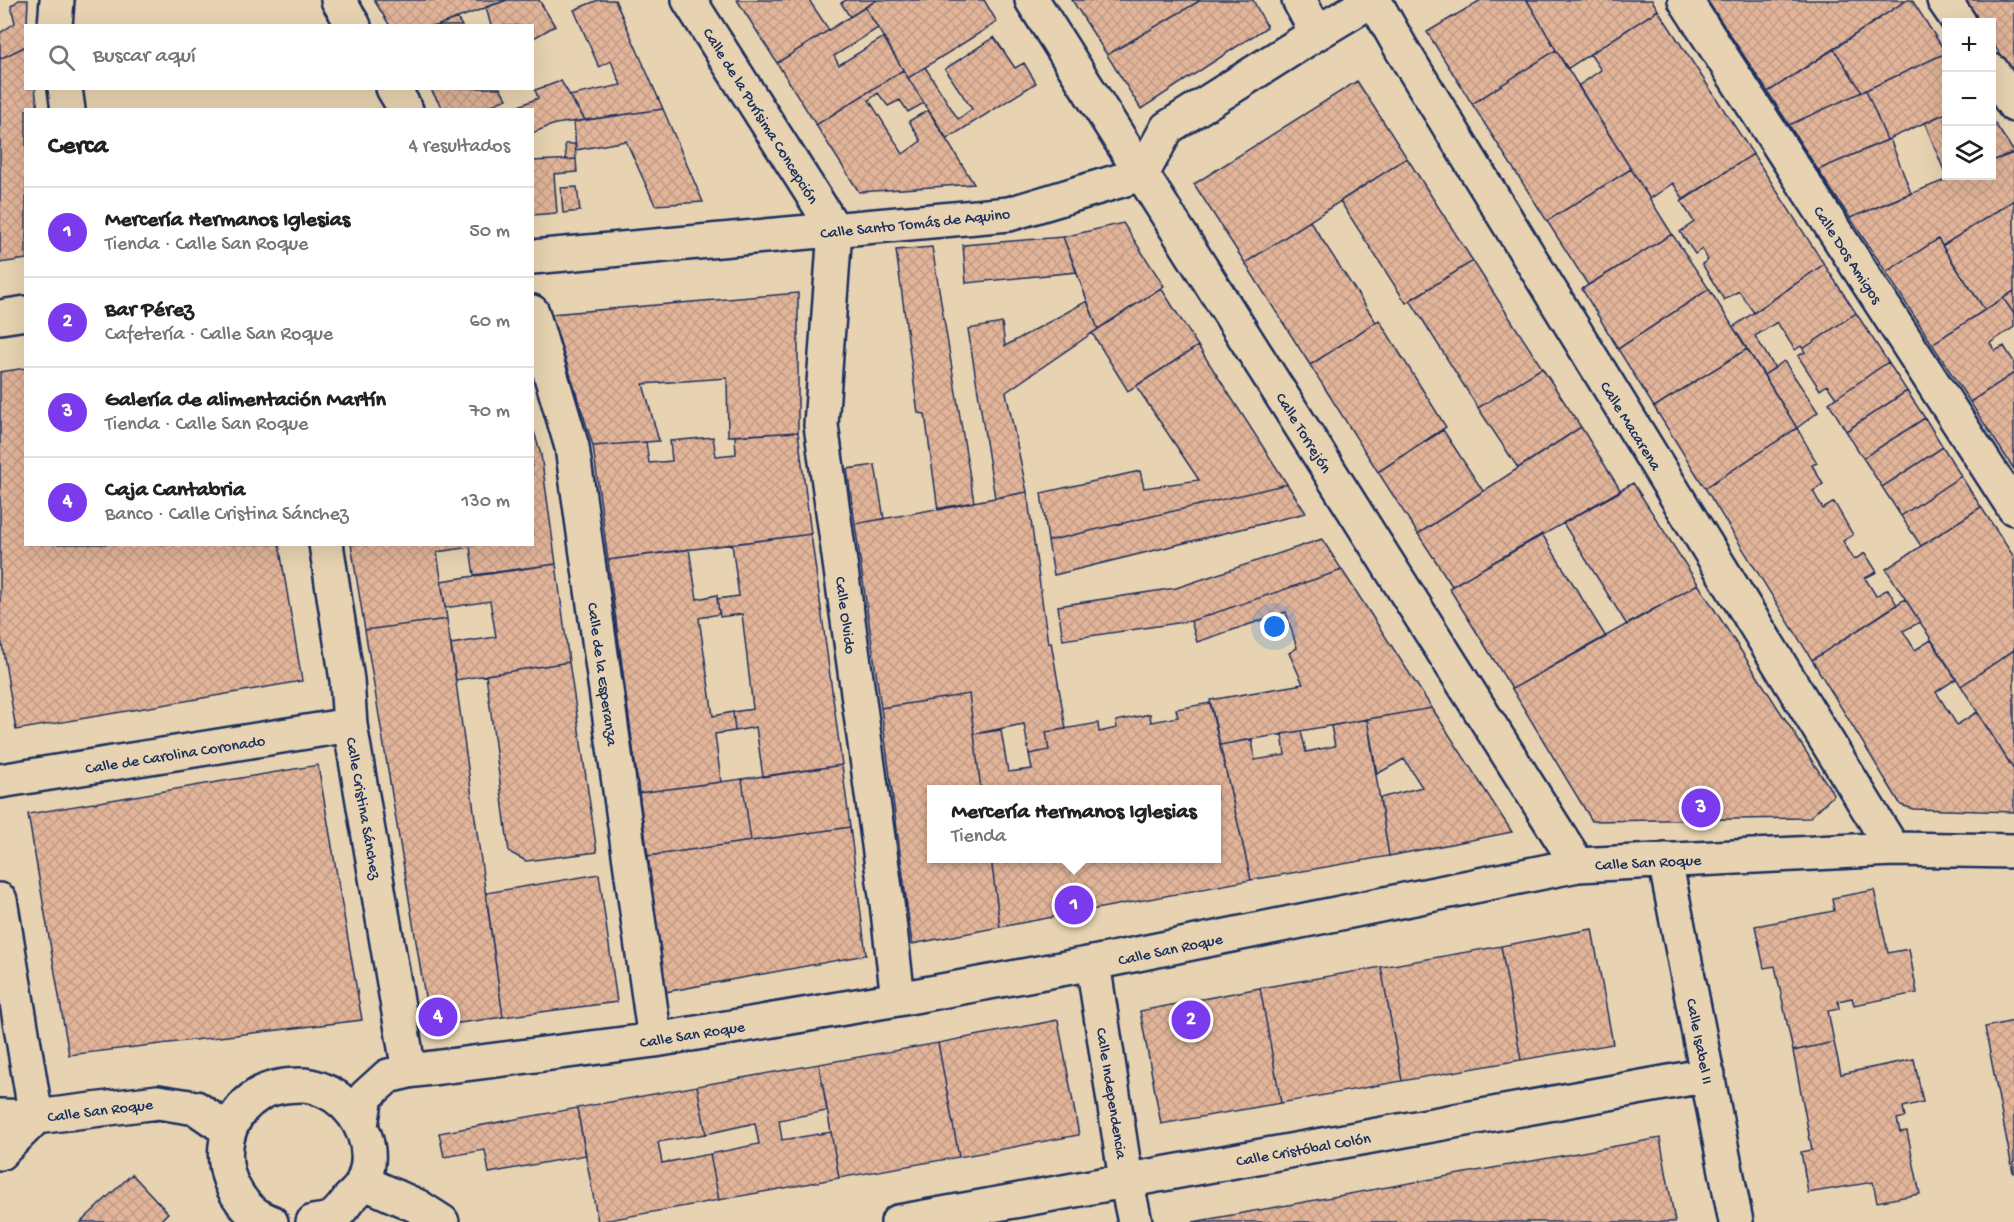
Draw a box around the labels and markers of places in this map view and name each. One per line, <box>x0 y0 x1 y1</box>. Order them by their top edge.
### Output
pin: 3 <box>1682 786 1720 830</box>
pin: 1 <box>1054 882 1094 928</box>
pin: 4 <box>418 994 458 1040</box>
pin: 2 <box>1172 998 1210 1042</box>

